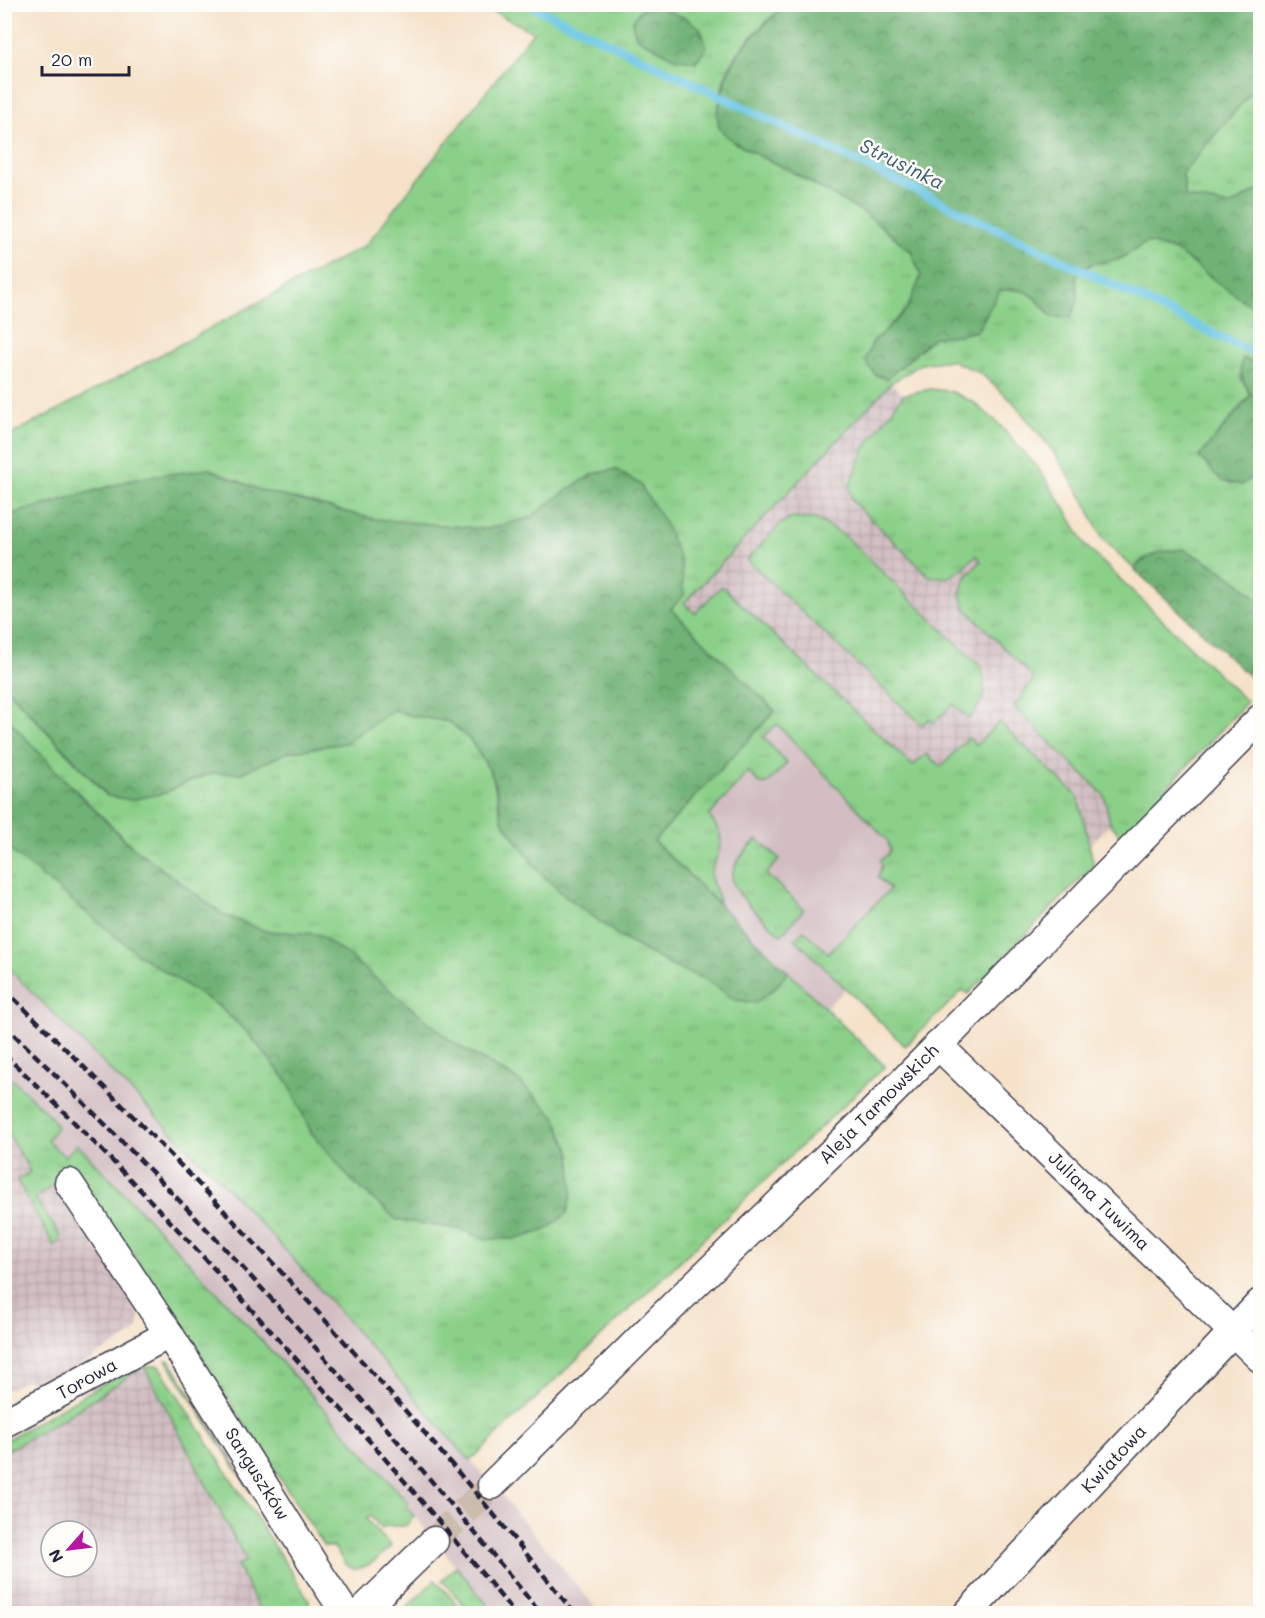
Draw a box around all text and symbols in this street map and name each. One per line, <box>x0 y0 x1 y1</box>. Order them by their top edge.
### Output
scale bar <box>42 39 129 77</box>
text: 20 m <box>51 47 92 71</box>
water label: Strusinka <box>856 131 949 195</box>
street label: Aleja Tarnowskich <box>813 1038 944 1169</box>
street label: Juliana Tuwima <box>1044 1146 1156 1255</box>
street label: Torowa <box>52 1352 121 1405</box>
street label: Kwiatowa <box>1075 1419 1151 1498</box>
street label: Sanguszków <box>220 1423 296 1524</box>
north arrow <box>39 1519 99 1579</box>
text: N <box>43 1546 67 1567</box>

